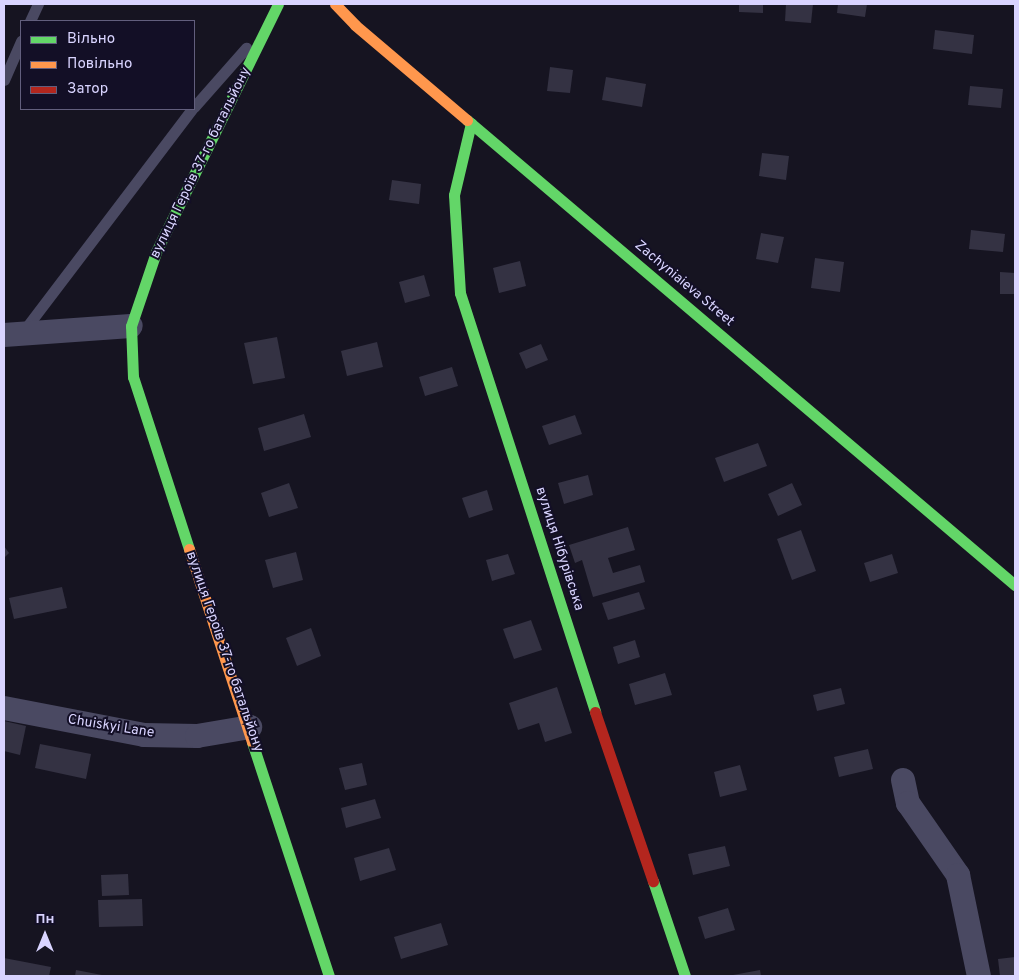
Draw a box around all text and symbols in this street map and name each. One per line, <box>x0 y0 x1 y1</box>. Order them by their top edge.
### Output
legend <box>20 20 195 110</box>
text: Вільно <box>67 30 115 49</box>
text: Повільно <box>67 55 132 74</box>
street label: вулиця Героїв 37-го батальйону <box>147 64 255 262</box>
text: Затор <box>67 80 108 99</box>
street label: Zachyniaieva Street <box>631 237 737 331</box>
street label: вулиця Нібурівська <box>531 485 587 613</box>
street label: вулиця Героїв 37-го батальйону <box>182 550 266 754</box>
street label: Chuiskyi Lane <box>67 712 155 742</box>
north arrow <box>20 910 70 960</box>
text: Пн <box>36 911 54 928</box>

